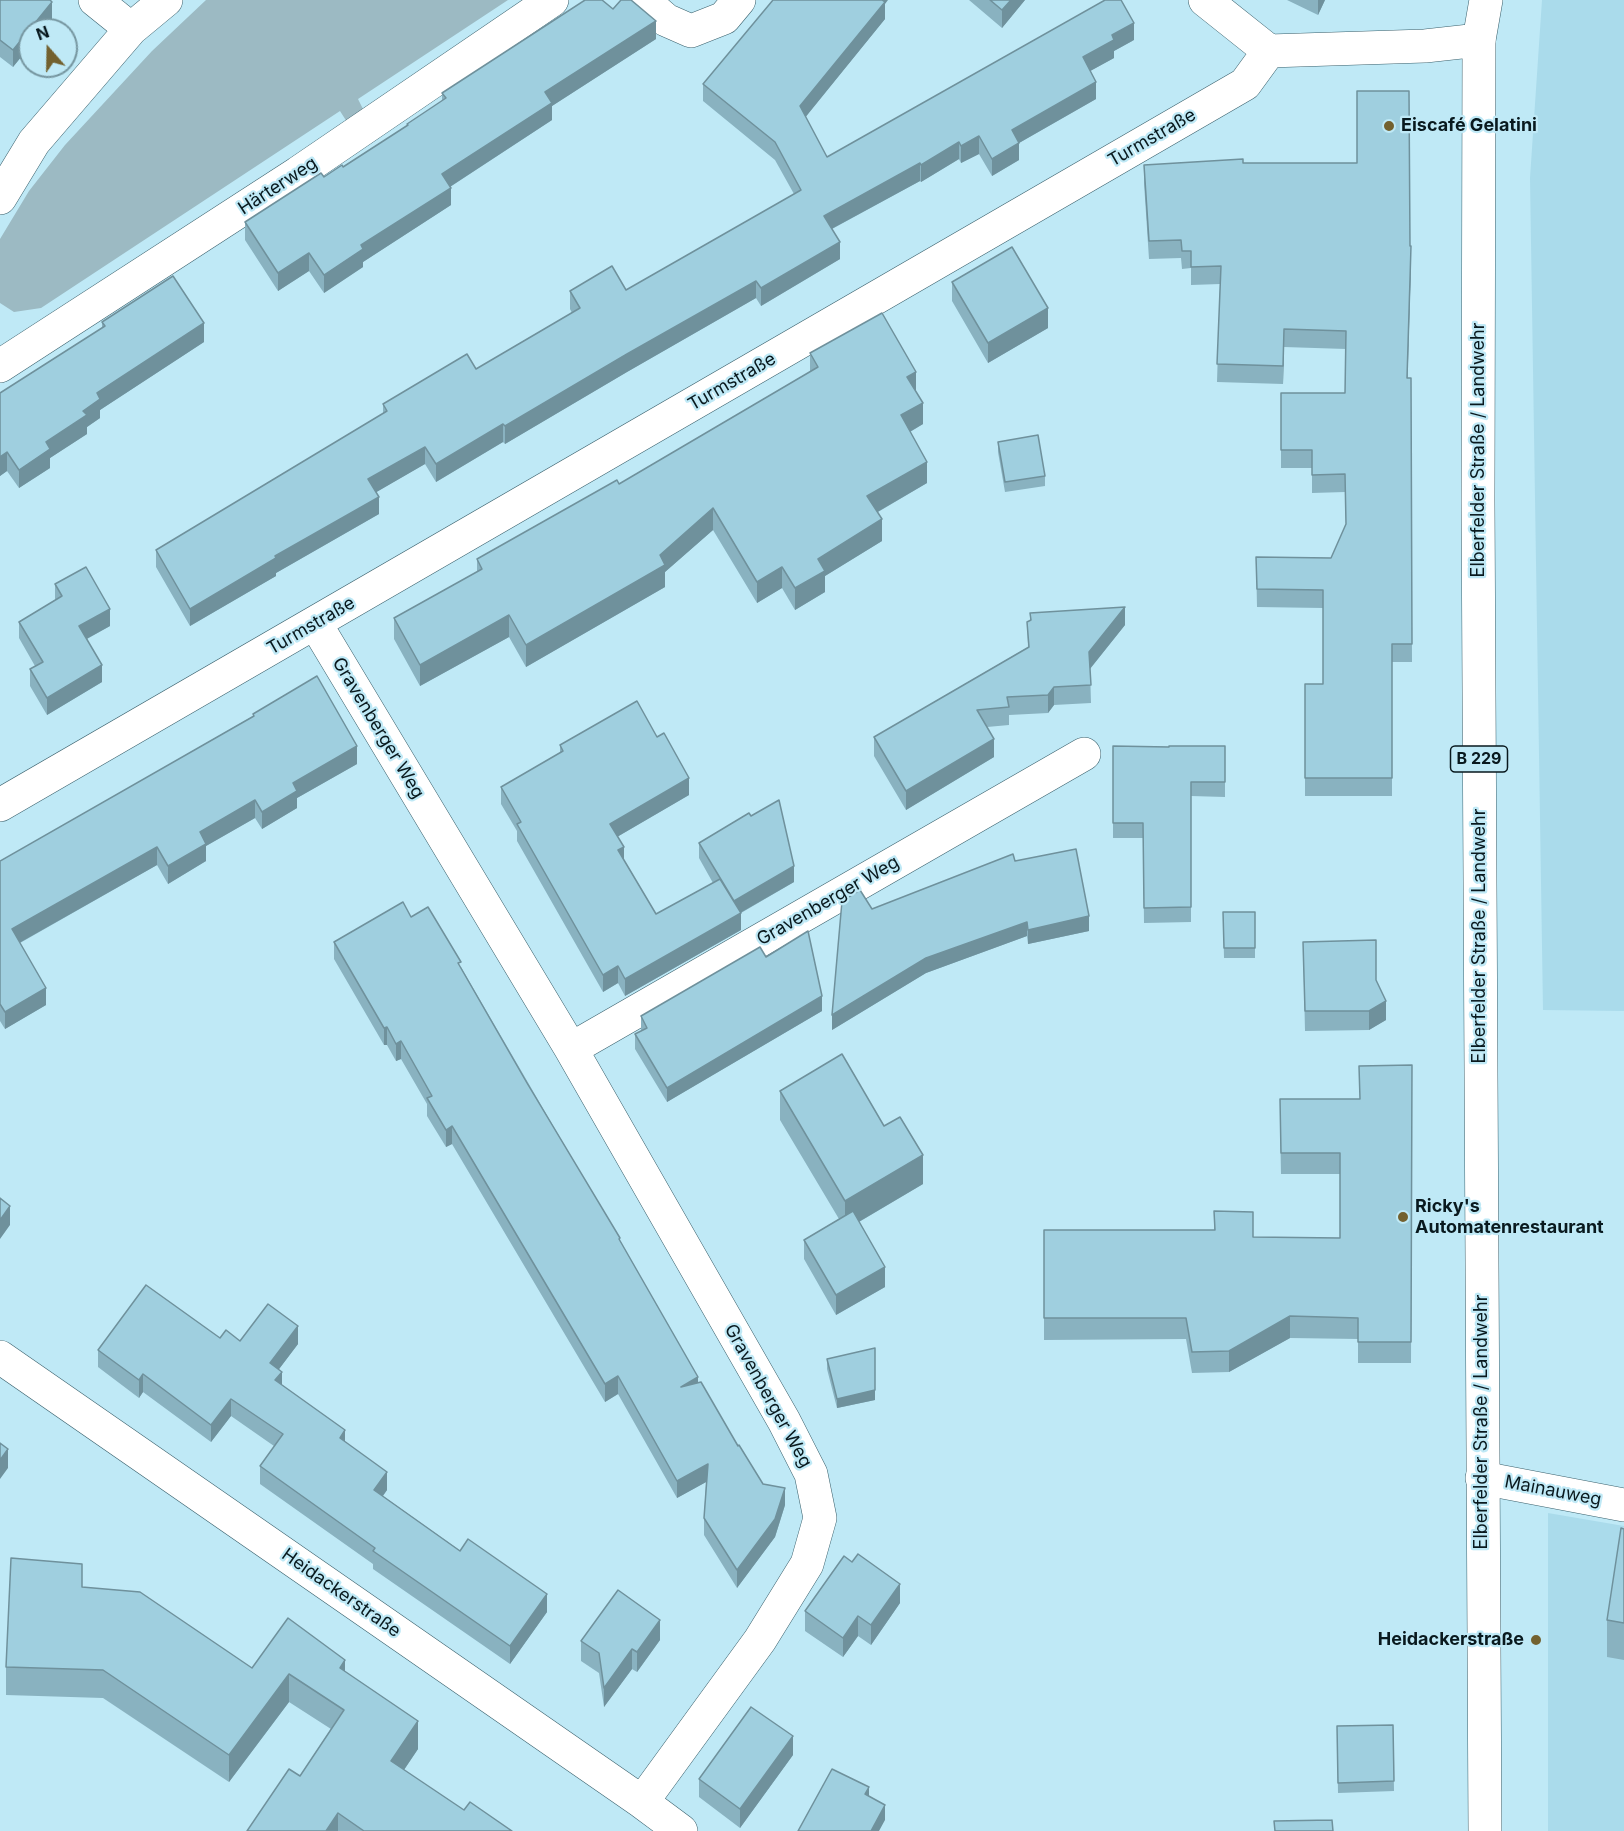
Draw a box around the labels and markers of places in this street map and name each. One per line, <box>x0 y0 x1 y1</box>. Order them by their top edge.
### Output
place label: Eiscafé Gelatini <box>1401 115 1537 137</box>
marker: Eiscafé Gelatini <box>1382 119 1396 133</box>
place label: Ricky's Automatenrestaurant <box>1415 1196 1604 1238</box>
marker: Ricky's Automatenrestaurant <box>1396 1210 1410 1224</box>
place label: Heidackerstraße <box>1378 1629 1524 1651</box>
marker: Heidackerstraße <box>1529 1633 1543 1647</box>

